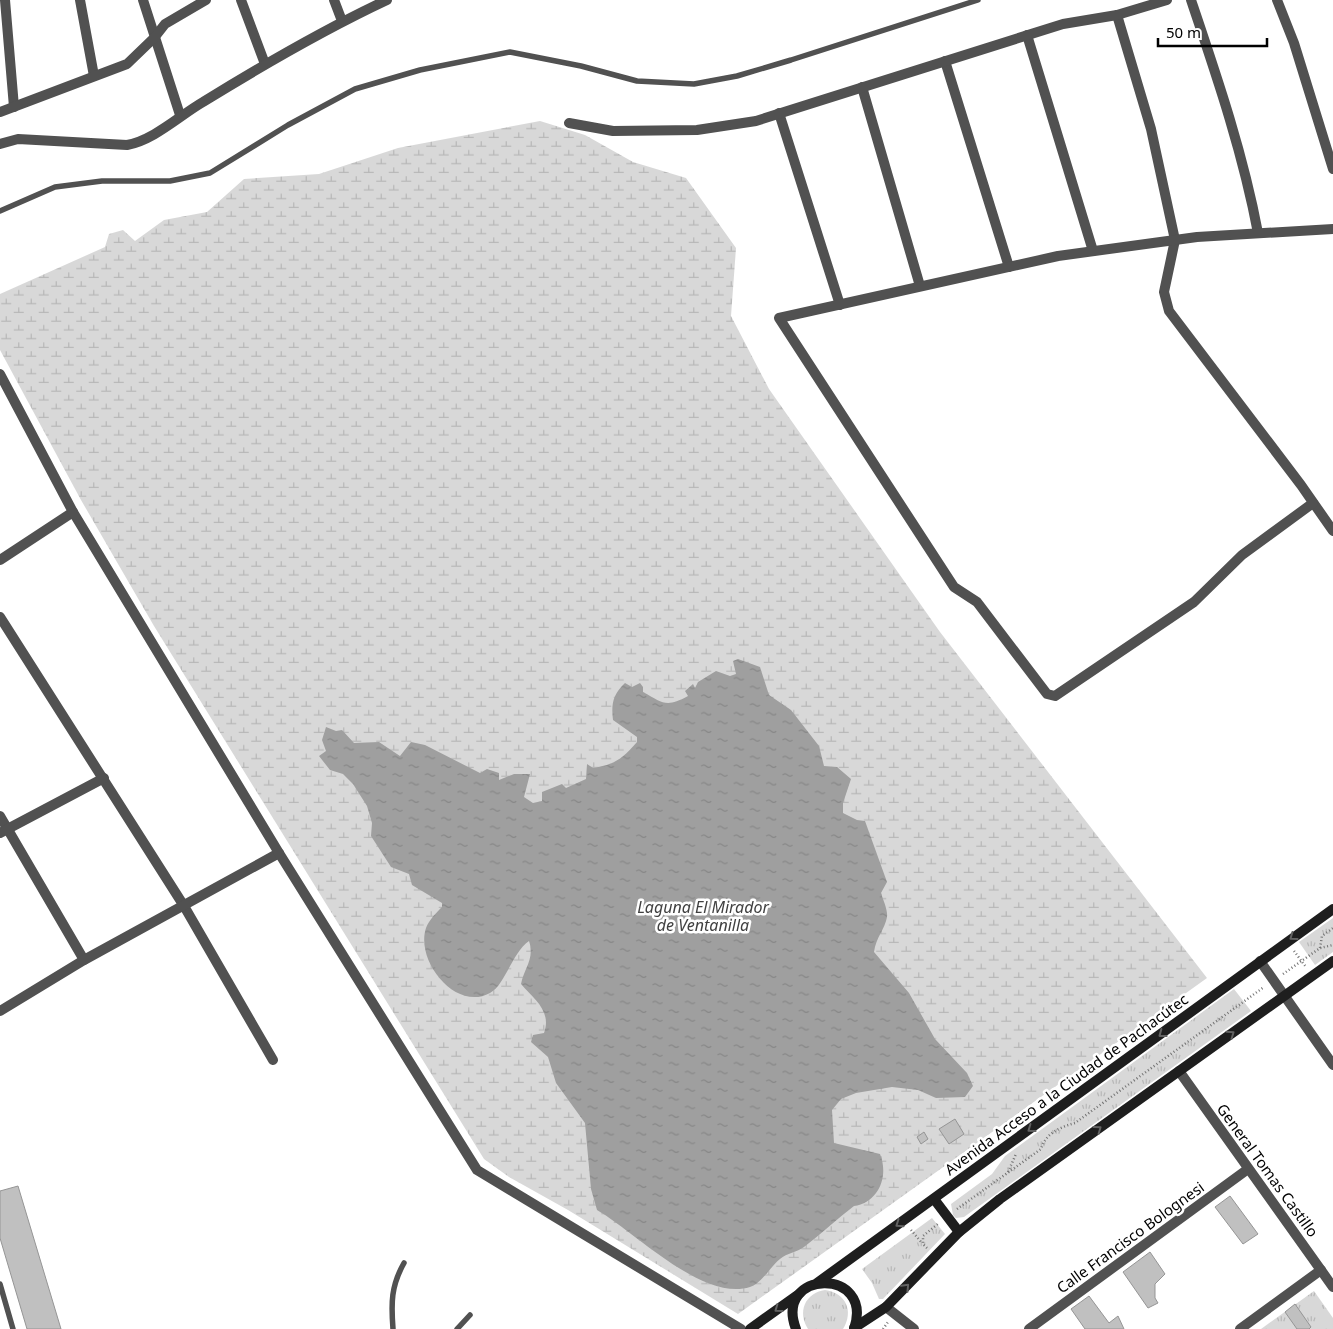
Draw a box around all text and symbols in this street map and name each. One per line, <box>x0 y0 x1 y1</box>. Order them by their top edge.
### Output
scale bar <box>1158 15 1267 47</box>
text: 50 m <box>1166 22 1201 42</box>
water label: Laguna El Mirador de Ventanilla <box>637 896 769 936</box>
one-way arrow <box>1289 931 1299 940</box>
street label: Avenida Acceso a la Ciudad de Pachacútec <box>940 989 1192 1179</box>
one-way arrow <box>1158 1028 1168 1037</box>
one-way arrow <box>1225 1031 1235 1040</box>
street label: General Tomas Castillo <box>1213 1099 1323 1241</box>
one-way arrow <box>1027 1123 1037 1132</box>
one-way arrow <box>1092 1126 1101 1134</box>
street label: Calle Francisco Bolognesi <box>1052 1177 1208 1297</box>
one-way arrow <box>895 1218 905 1227</box>
one-way arrow <box>900 1284 909 1293</box>
one-way arrow <box>774 1303 784 1312</box>

